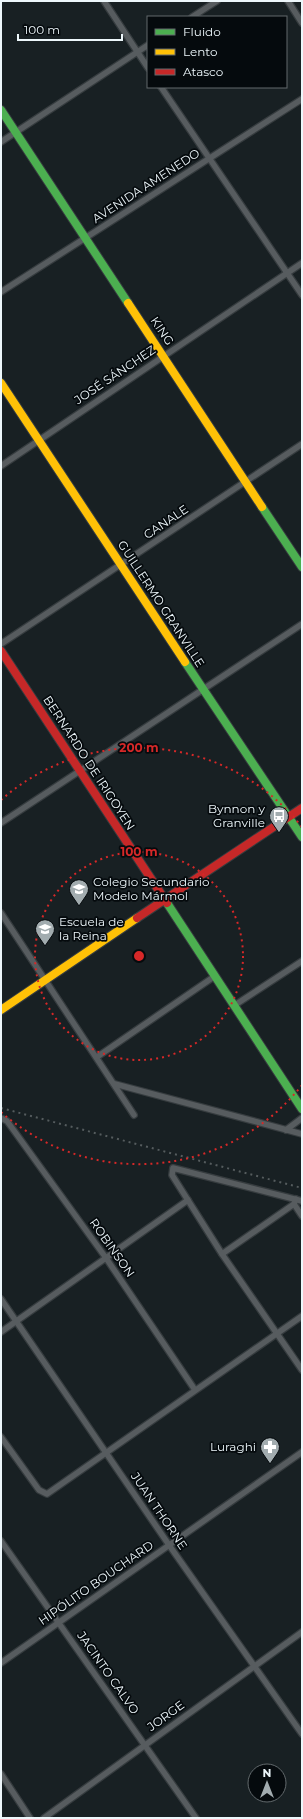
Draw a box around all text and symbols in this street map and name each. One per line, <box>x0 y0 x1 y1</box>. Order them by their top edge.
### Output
scale bar <box>18 16 122 42</box>
legend <box>147 16 287 88</box>
text: 100 m <box>24 22 60 37</box>
text: Fluido <box>183 24 221 39</box>
text: Lento <box>183 44 218 59</box>
text: Atasco <box>183 64 223 79</box>
street label: AVENIDA AMENEDO <box>89 145 202 226</box>
street label: KING <box>147 314 177 348</box>
street label: JOSÉ SÁNCHEZ <box>71 342 158 408</box>
street label: CANALE <box>141 501 191 542</box>
street label: GUILLERMO GRANVILLE <box>115 538 208 670</box>
street label: BERNARDO DE IRIGOYEN <box>40 693 139 833</box>
text: 200 m <box>119 740 159 755</box>
place label: Bynnon y Granville <box>208 801 265 830</box>
bus stop icon: Bynnon y Granville <box>268 805 290 833</box>
text: 100 m <box>121 844 157 859</box>
place label: Colegio Secundario Modelo Mármol <box>93 874 210 903</box>
school or university icon: Colegio Secundario Modelo Mármol <box>68 878 90 906</box>
place label: Escuela de la Reina <box>59 914 124 943</box>
school or university icon: Escuela de la Reina <box>34 918 56 946</box>
centre of rings <box>132 949 146 963</box>
street label: ROBINSON <box>87 1215 138 1280</box>
pharmacy icon: Luraghi <box>259 1436 281 1464</box>
place label: Luraghi <box>210 1439 256 1454</box>
street label: JUAN THORNE <box>127 1468 191 1552</box>
street label: HIPÓLITO BOUCHARD <box>35 1537 156 1628</box>
street label: JACINTO CALVO <box>74 1628 143 1717</box>
street label: JORGE <box>143 1697 187 1735</box>
north arrow <box>247 1763 287 1803</box>
text: N <box>263 1766 271 1780</box>

